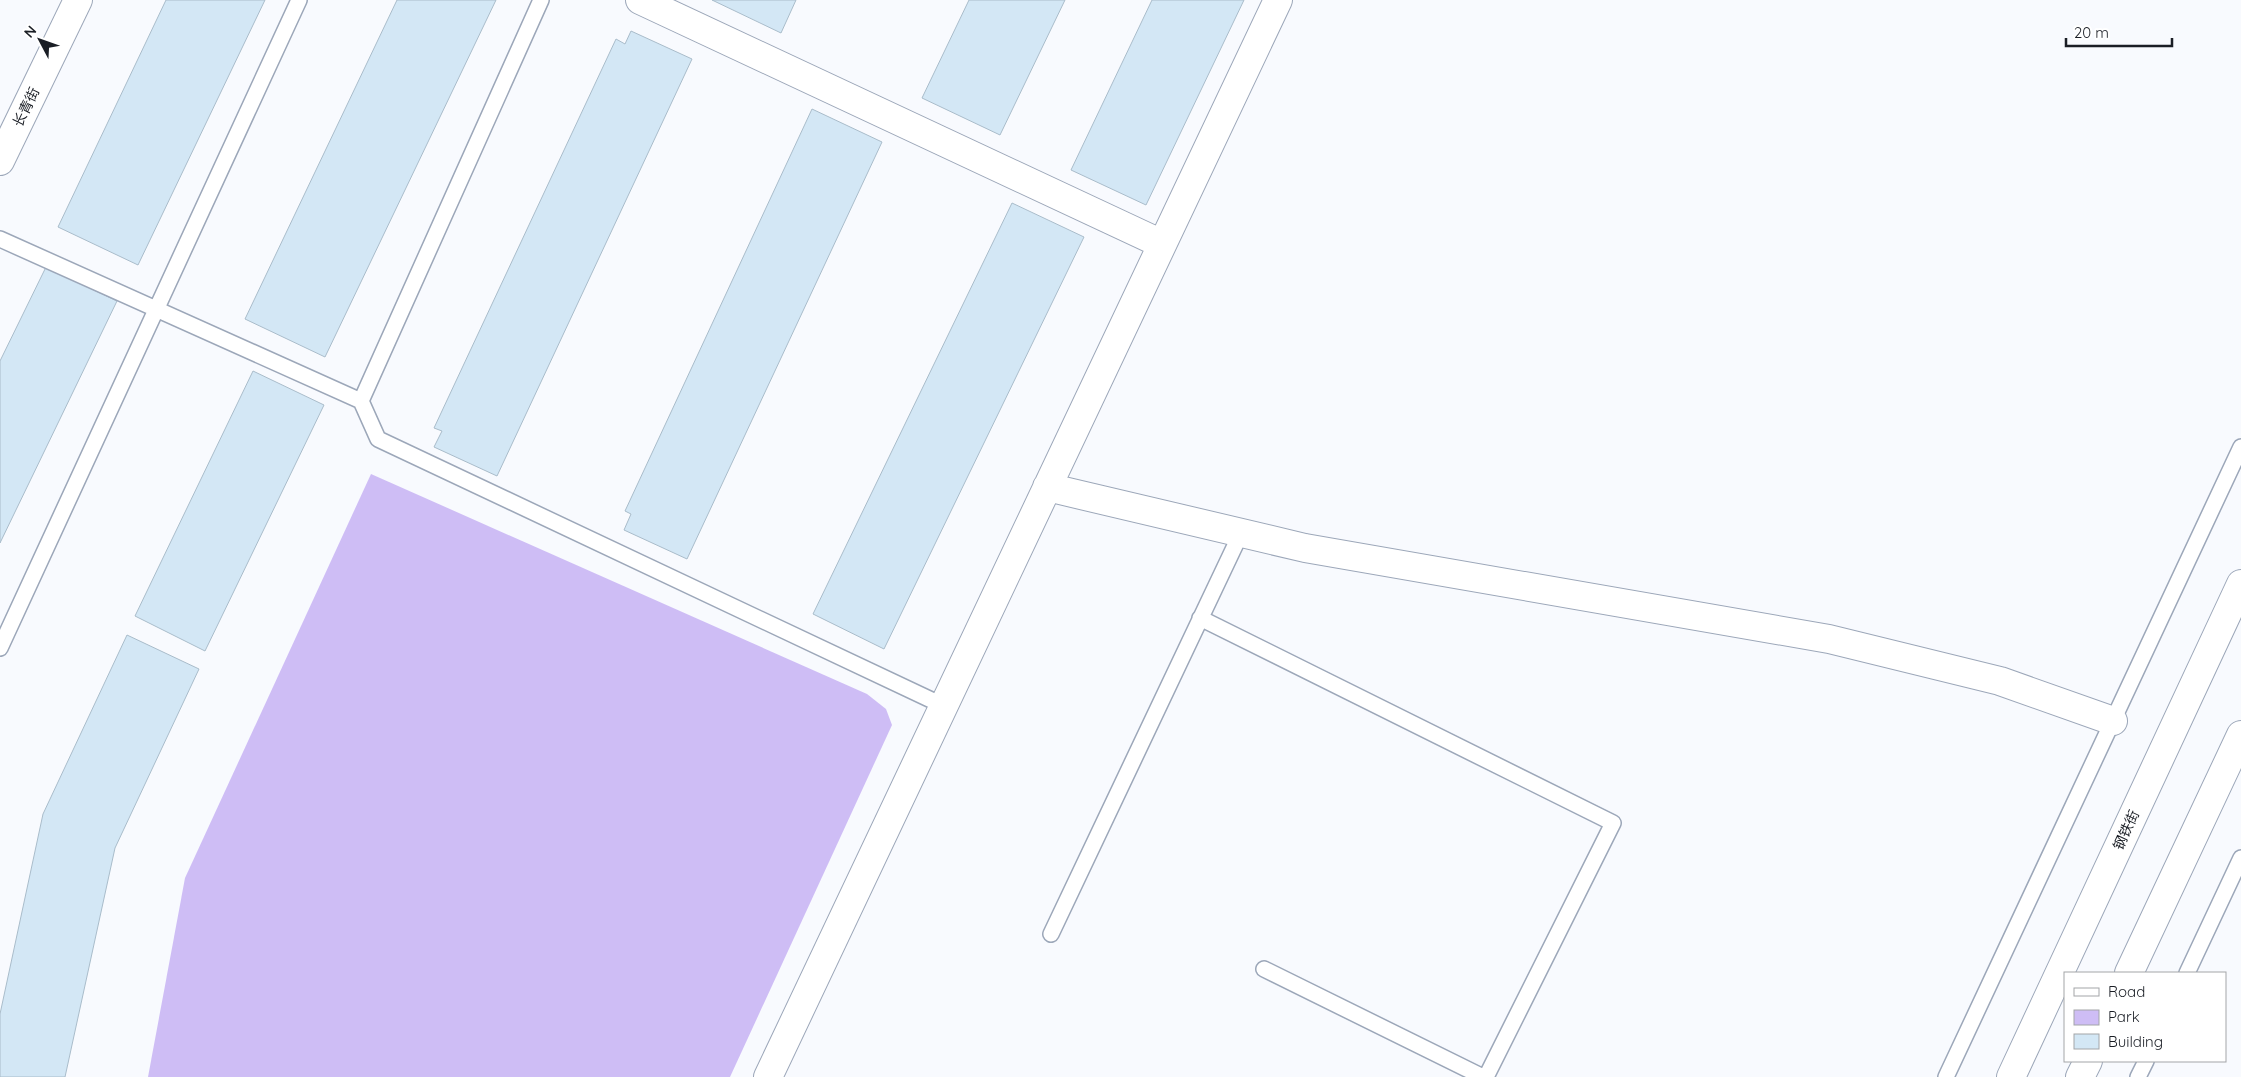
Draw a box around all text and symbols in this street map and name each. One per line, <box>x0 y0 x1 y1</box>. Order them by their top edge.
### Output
north arrow <box>15 15 65 65</box>
scale bar <box>2066 15 2172 47</box>
text: N <box>20 22 40 41</box>
text: 20 m <box>2074 23 2109 42</box>
street label: 长青街 <box>9 84 43 130</box>
street label: 钢铁街 <box>2109 807 2143 853</box>
legend <box>2064 972 2226 1062</box>
text: Road <box>2108 982 2145 1001</box>
text: Park <box>2108 1007 2140 1026</box>
text: Building <box>2108 1032 2163 1051</box>

